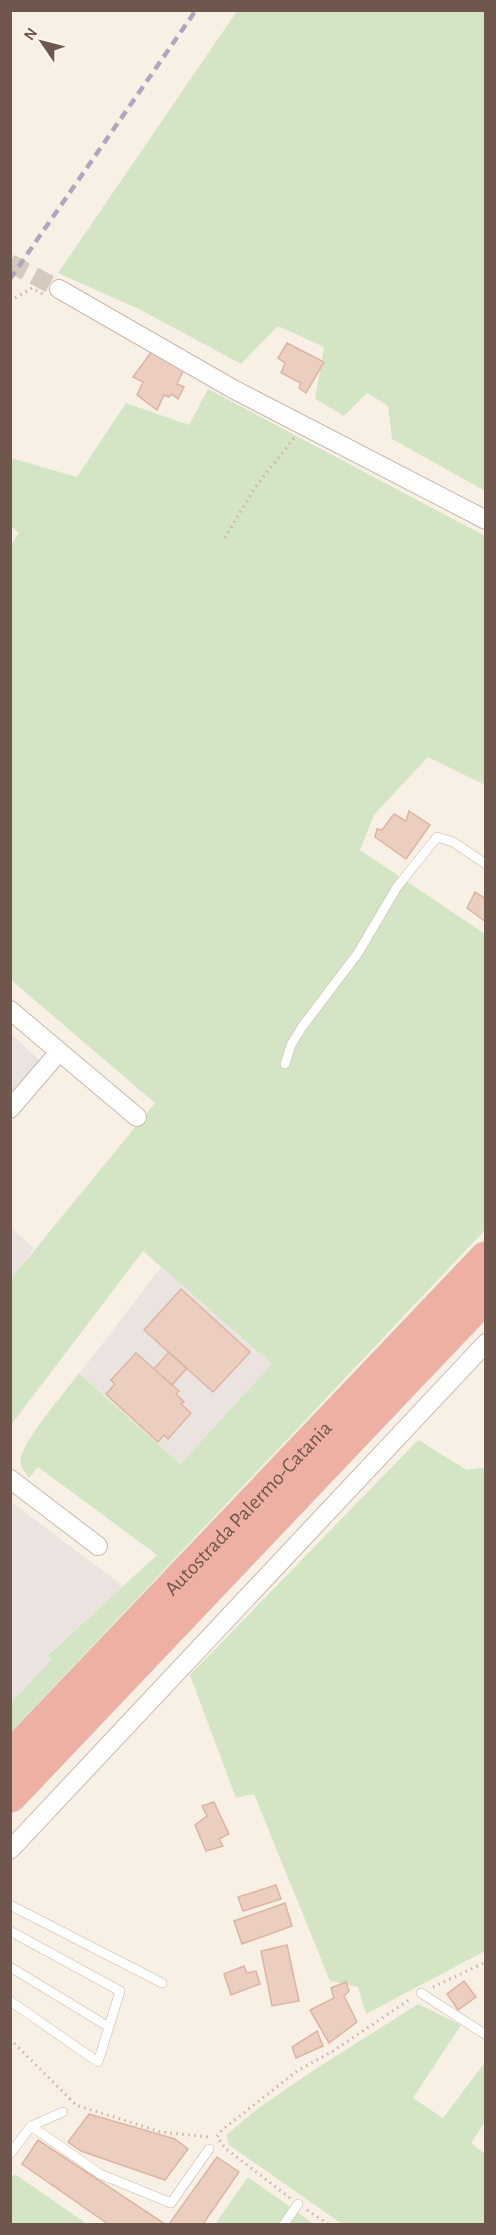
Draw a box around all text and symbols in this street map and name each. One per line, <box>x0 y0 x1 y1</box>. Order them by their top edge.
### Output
north arrow <box>12 12 72 72</box>
text: N <box>21 25 40 43</box>
street label: Autostrada Palermo-Catania <box>160 1417 336 1599</box>

